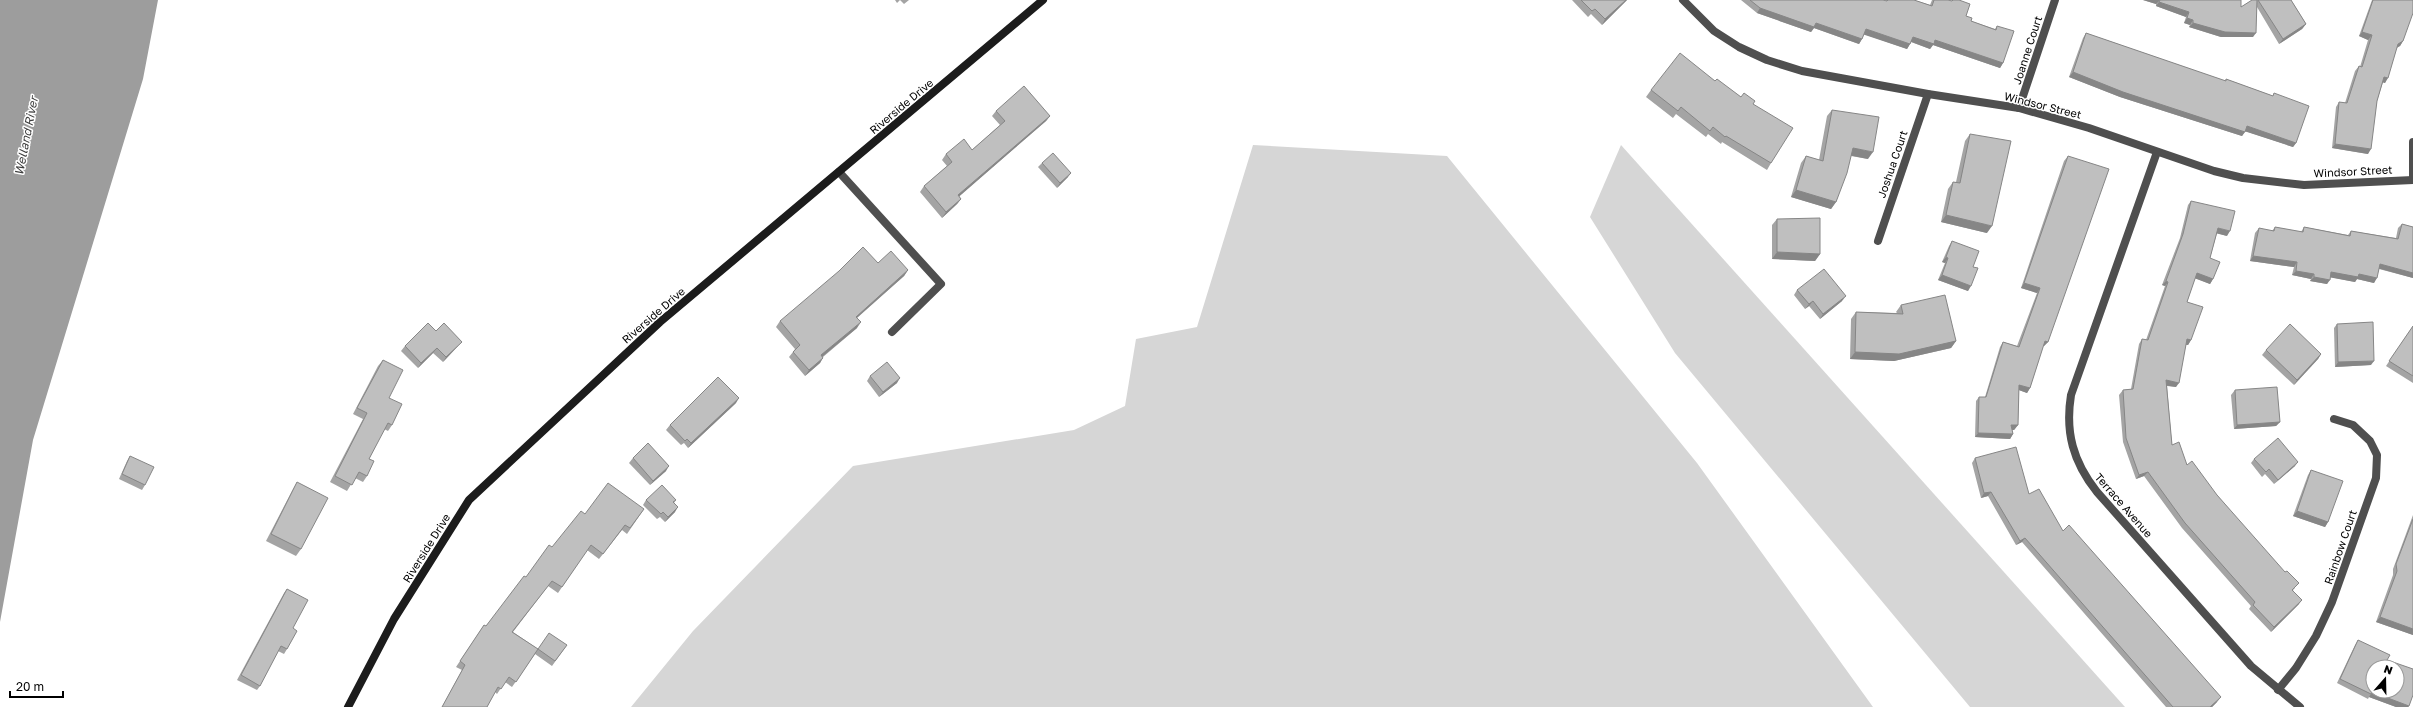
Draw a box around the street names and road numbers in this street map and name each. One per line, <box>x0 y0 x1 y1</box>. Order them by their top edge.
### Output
street label: Joanne Court <box>2010 14 2044 86</box>
street label: Riverside Drive <box>867 76 935 136</box>
street label: Windsor Street <box>2003 89 2083 121</box>
street label: Joshua Court <box>1874 129 1910 199</box>
street label: Windsor Street <box>2313 162 2393 180</box>
street label: Riverside Drive <box>619 284 687 346</box>
street label: Terrace Avenue <box>2093 470 2155 540</box>
street label: Rainbow Court <box>2321 508 2359 586</box>
street label: Riverside Drive <box>400 511 452 585</box>

